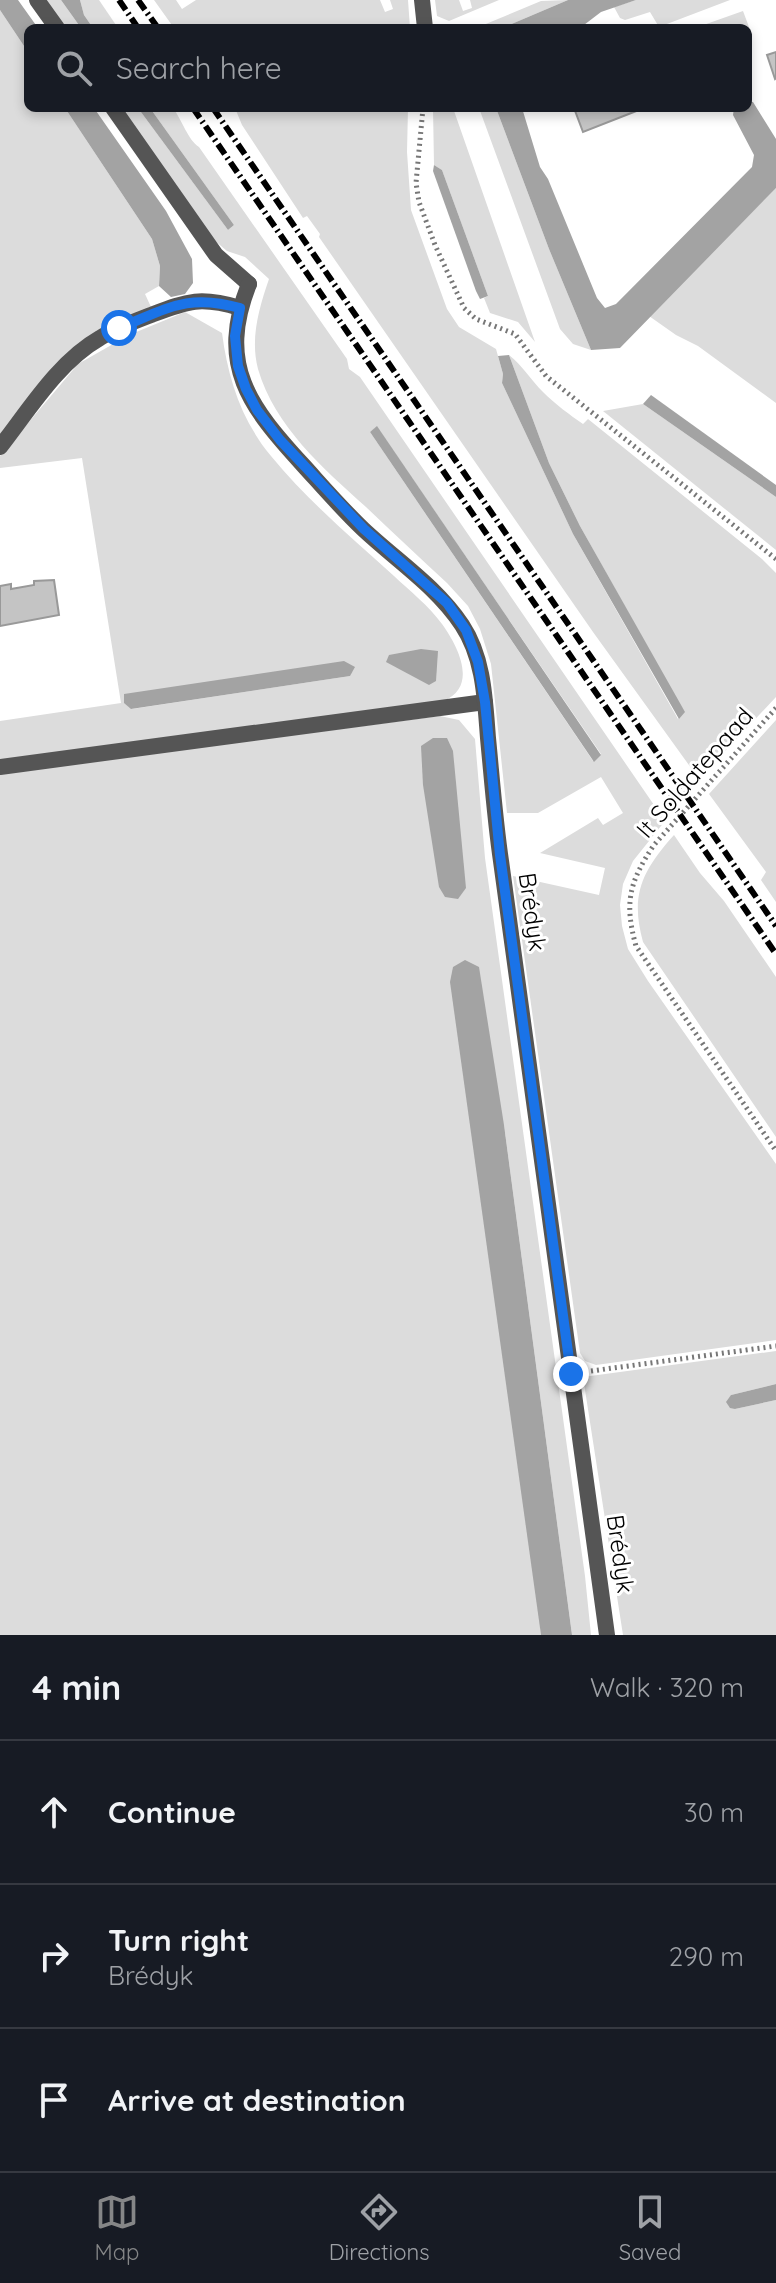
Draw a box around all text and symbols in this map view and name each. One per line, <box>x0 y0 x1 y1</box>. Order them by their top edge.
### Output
search box <box>24 24 752 112</box>
icon: search <box>52 46 96 90</box>
text: Search here <box>116 49 282 87</box>
route start <box>101 310 137 346</box>
street label: It Soldatepaad <box>629 701 759 844</box>
street label: Brédyk <box>513 871 553 953</box>
route end <box>553 1356 589 1392</box>
street label: Brédyk <box>601 1513 641 1595</box>
text: 4 min <box>32 1666 121 1709</box>
text: Walk · 320 m <box>590 1671 744 1704</box>
icon: ahead <box>32 1790 76 1834</box>
text: Continue <box>108 1793 236 1831</box>
text: 30 m <box>684 1796 744 1829</box>
text: Turn right <box>108 1921 249 1959</box>
icon: right <box>32 1934 76 1978</box>
text: 290 m <box>669 1940 744 1973</box>
text: Brédyk <box>108 1959 194 1992</box>
icon: arrive <box>32 2078 76 2122</box>
text: Arrive at destination <box>108 2081 406 2119</box>
tab: Map <box>95 2190 139 2266</box>
tab: Directions <box>329 2190 429 2266</box>
tab: Saved <box>619 2190 681 2266</box>

